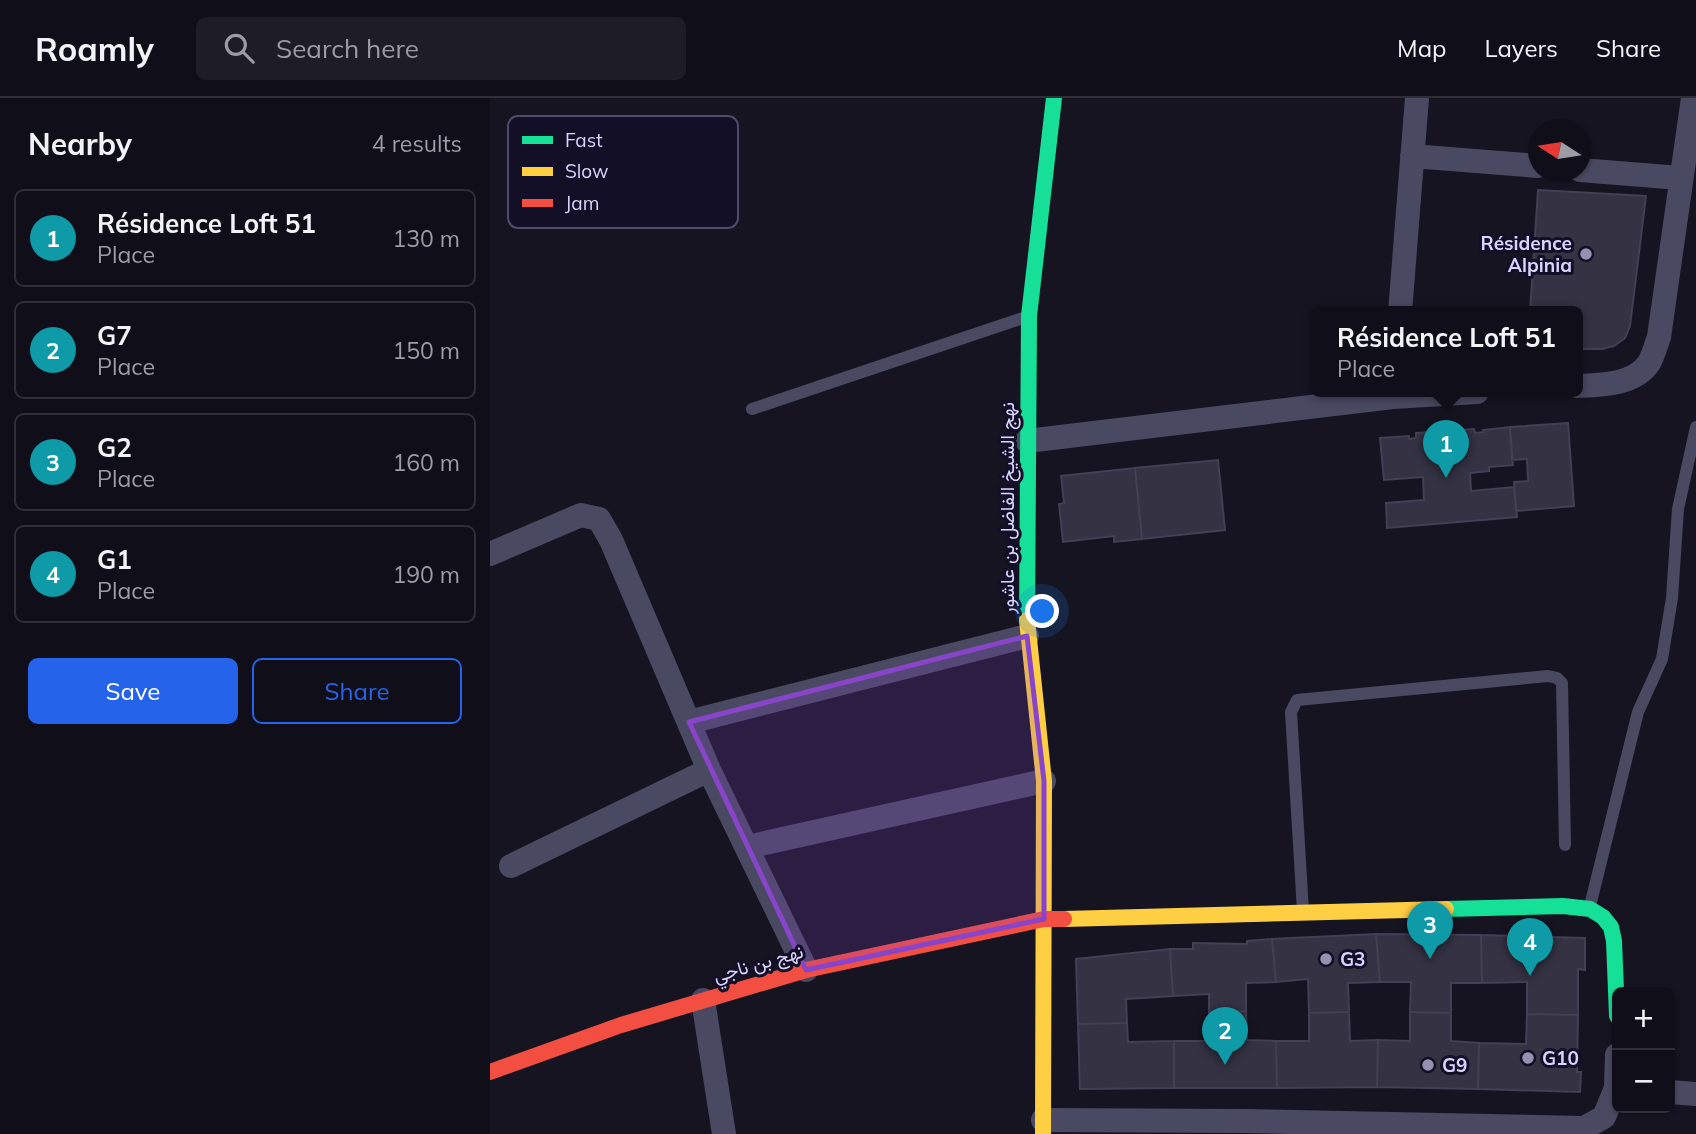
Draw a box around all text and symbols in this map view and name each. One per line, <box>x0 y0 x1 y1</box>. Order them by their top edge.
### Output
search box <box>196 17 686 80</box>
text: Roamly <box>35 28 154 69</box>
icon: search <box>220 29 258 67</box>
text: Search here <box>276 32 419 65</box>
text: Map <box>1397 33 1446 63</box>
text: Layers <box>1484 33 1558 63</box>
text: Share <box>1596 33 1661 63</box>
legend <box>508 116 738 228</box>
north arrow <box>1528 119 1591 182</box>
text: Nearby <box>28 125 132 163</box>
text: Fast <box>565 128 603 152</box>
text: 4 results <box>372 129 462 158</box>
text: Slow <box>565 159 609 183</box>
text: Jam <box>565 191 599 215</box>
text: Résidence Loft 51 <box>97 207 316 240</box>
text: 1 <box>46 224 60 253</box>
text: 130 m <box>392 224 460 253</box>
place label: Résidence Alpinia <box>1481 231 1572 277</box>
text: Place <box>97 240 155 269</box>
marker: Résidence Alpinia <box>1578 246 1594 262</box>
popup <box>1310 306 1583 397</box>
text: G7 <box>97 319 132 352</box>
text: Résidence Loft 51 <box>1337 321 1556 354</box>
text: 2 <box>46 336 60 365</box>
text: 150 m <box>392 336 460 365</box>
text: Place <box>97 352 155 381</box>
text: Place <box>1337 354 1395 383</box>
street label: نهج الشيخ الفاضل بن عاشور <box>995 402 1021 615</box>
pin: 1 <box>1423 420 1469 478</box>
text: G2 <box>97 431 132 464</box>
text: 3 <box>46 448 60 477</box>
text: 160 m <box>392 448 460 477</box>
text: Place <box>97 464 155 493</box>
text: G1 <box>97 543 132 576</box>
text: 4 <box>46 560 60 589</box>
text: 190 m <box>392 560 460 589</box>
text: Place <box>97 576 155 605</box>
your location <box>1025 594 1059 628</box>
button: Save <box>28 658 238 724</box>
button: Share <box>252 658 462 724</box>
pin: 3 <box>1407 901 1453 959</box>
pin: 4 <box>1507 918 1553 976</box>
street label: نهج بن ناجي <box>710 939 807 991</box>
place label: G3 <box>1340 947 1365 971</box>
marker: G3 <box>1318 951 1334 967</box>
map controls <box>1612 987 1675 1113</box>
button: + <box>1612 987 1675 1050</box>
pin: 2 <box>1202 1007 1248 1065</box>
place label: G10 <box>1542 1046 1579 1070</box>
marker: G10 <box>1520 1050 1536 1066</box>
button: − <box>1612 1050 1675 1113</box>
place label: G9 <box>1442 1053 1467 1077</box>
marker: G9 <box>1420 1057 1436 1073</box>

